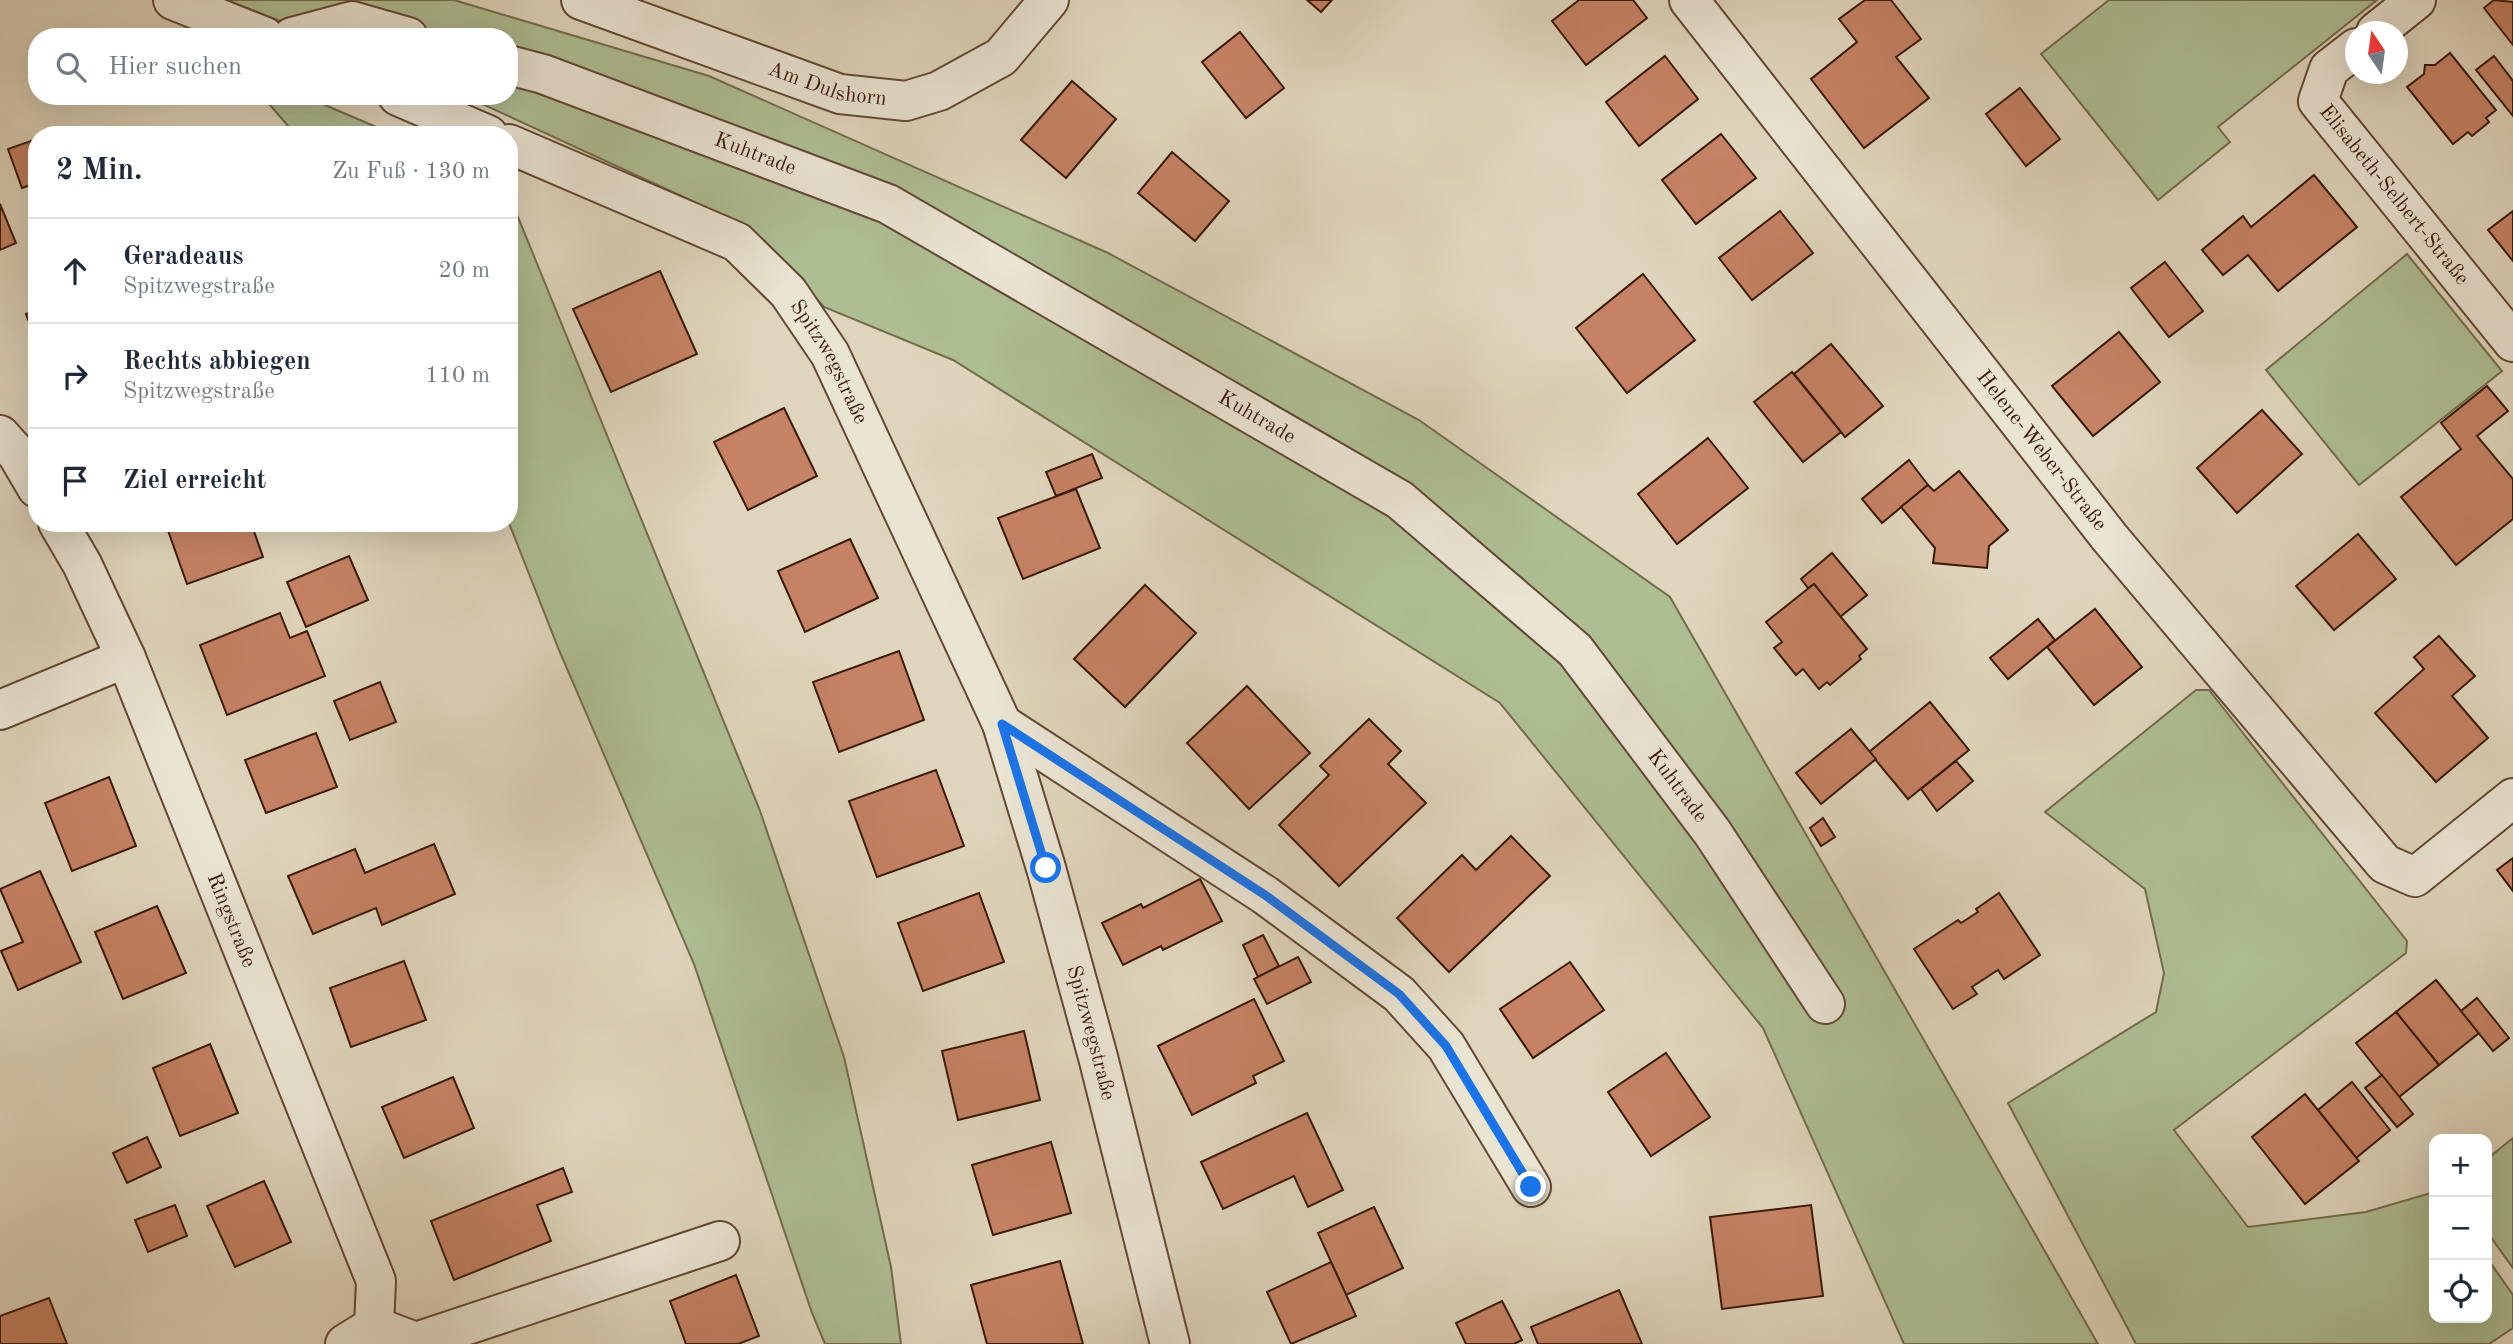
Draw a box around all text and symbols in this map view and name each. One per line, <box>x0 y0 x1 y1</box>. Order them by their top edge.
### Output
north arrow <box>2345 21 2408 84</box>
search box <box>28 28 518 105</box>
icon: search <box>52 48 90 86</box>
text: Hier suchen <box>108 54 242 80</box>
street label: Am Dulshorn <box>765 58 888 109</box>
street label: Elisabeth-Selbert-Straße <box>2315 101 2473 289</box>
street label: Kuhtrade <box>712 129 799 179</box>
text: 2 Min. <box>56 156 142 186</box>
text: Zu Fuß · 130 m <box>332 160 490 183</box>
text: Geradeaus <box>123 244 243 270</box>
icon: ahead <box>56 252 94 290</box>
text: 20 m <box>439 259 490 282</box>
text: Spitzwegstraße <box>123 275 275 298</box>
street label: Spitzwegstraße <box>786 296 872 427</box>
text: Rechts abbiegen <box>123 349 311 375</box>
icon: right <box>56 357 94 395</box>
text: 110 m <box>425 364 490 387</box>
street label: Helene-Weber-Straße <box>1972 366 2111 535</box>
text: Spitzwegstraße <box>123 380 275 403</box>
street label: Kuhtrade <box>1215 387 1299 448</box>
icon: arrive <box>56 462 94 500</box>
text: Ziel erreicht <box>123 468 266 494</box>
street label: Kuhtrade <box>1643 746 1712 827</box>
route start <box>1030 852 1061 883</box>
street label: Ringstraße <box>203 870 260 971</box>
street label: Spitzwegstraße <box>1063 963 1119 1102</box>
map controls <box>2429 1134 2492 1323</box>
button: + <box>2429 1134 2492 1197</box>
route end <box>1515 1171 1546 1202</box>
button: − <box>2429 1197 2492 1260</box>
button: locate <box>2429 1260 2492 1323</box>

